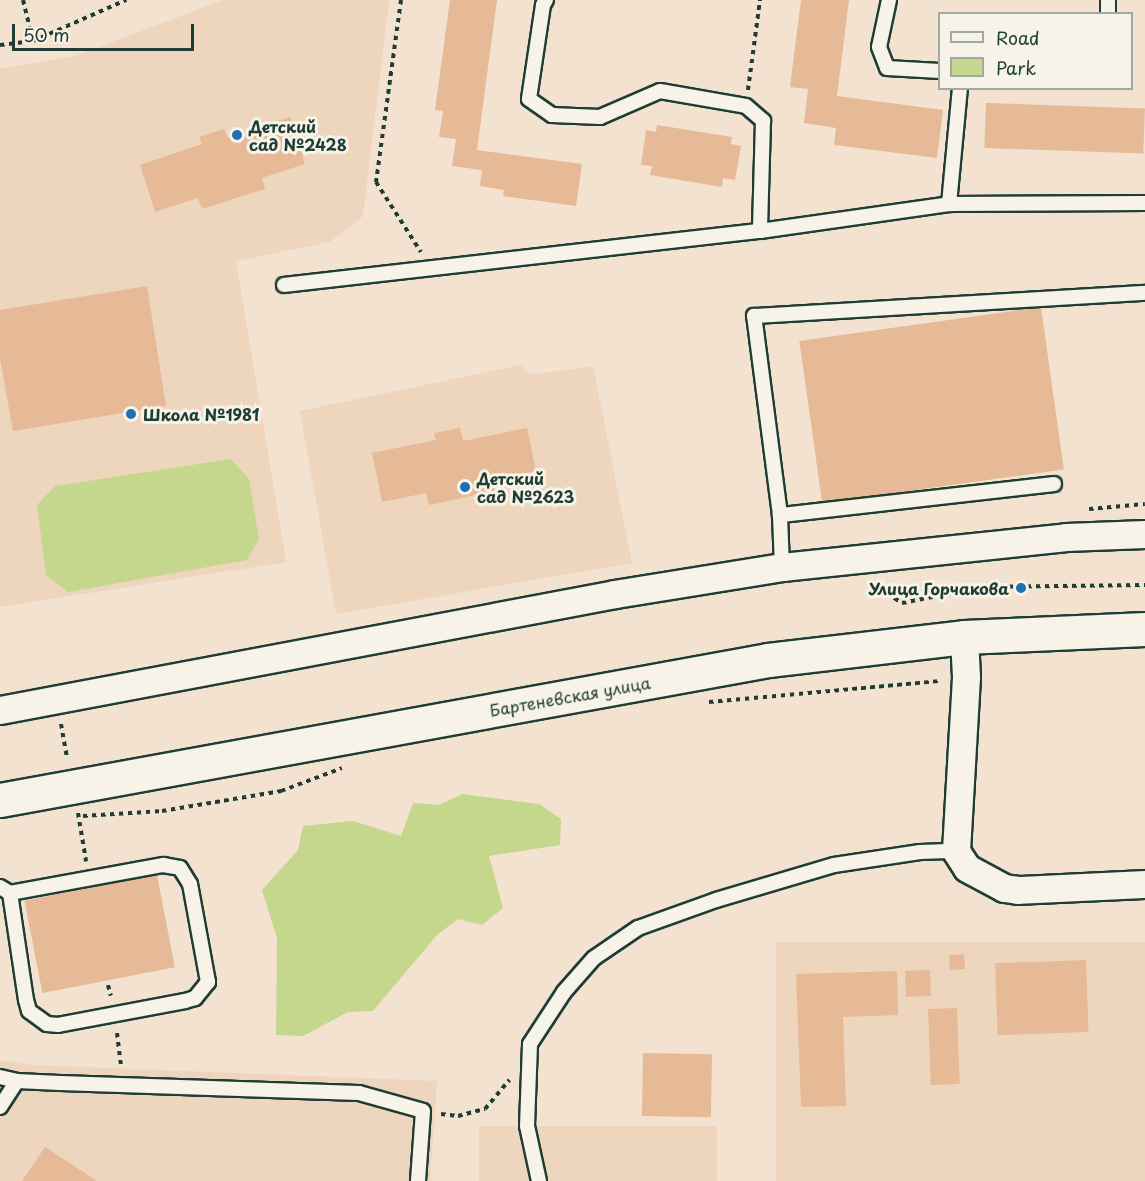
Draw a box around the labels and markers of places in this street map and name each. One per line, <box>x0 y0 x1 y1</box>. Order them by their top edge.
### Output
place label: Детский сад №2428 <box>249 116 347 154</box>
marker: Детский сад №2428 <box>230 128 244 142</box>
place label: Школа №1981 <box>143 404 260 424</box>
marker: Школа №1981 <box>124 407 138 421</box>
place label: Детский сад №2623 <box>477 468 574 506</box>
marker: Детский сад №2623 <box>458 480 472 494</box>
place label: Улица Горчакова <box>868 578 1009 598</box>
marker: Улица Горчакова <box>1014 581 1028 595</box>

